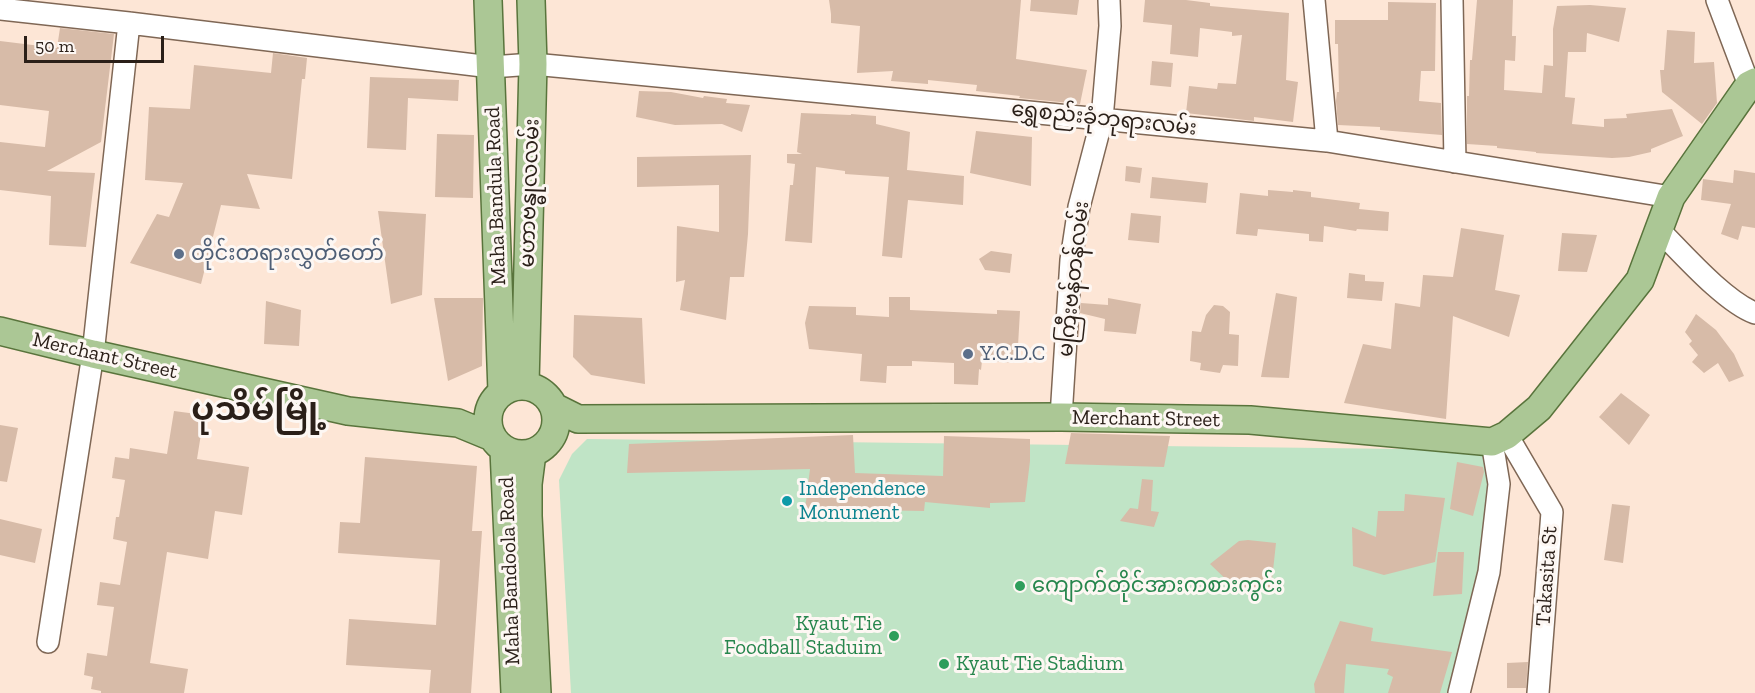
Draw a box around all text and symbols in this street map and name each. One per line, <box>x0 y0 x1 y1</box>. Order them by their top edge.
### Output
scale bar <box>27 24 166 62</box>
text: 50 m <box>35 35 74 57</box>
street label: ရွှေစည်းခုံဘုရားလမ်း <box>1010 97 1198 141</box>
street label: Maha Bandula Road <box>480 106 512 286</box>
street label: မဟာဗန္ဓုလလမ်း <box>515 118 545 268</box>
street label: မကြီးဗန်တန်လမ်း <box>1053 200 1095 358</box>
place label: တိုင်းတရားလွှတ်တော် <box>191 241 384 267</box>
marker: တိုင်းတရားလွှတ်တော် <box>172 247 186 261</box>
street label: Merchant Street <box>30 327 180 385</box>
place label: Y.C.D.C <box>980 341 1045 367</box>
marker: Y.C.D.C <box>961 347 975 361</box>
district label: ပုသိမ်မြို့ <box>191 391 327 431</box>
street label: Merchant Street <box>1072 405 1220 433</box>
street label: Maha Bandoola Road <box>494 476 526 666</box>
place label: Independence Monument <box>799 476 926 526</box>
marker: Independence Monument <box>780 494 794 508</box>
street label: Takasita St <box>1531 525 1563 627</box>
place label: ကျောက်တိုင်အားကစားကွင်း <box>1032 573 1283 599</box>
marker: ကျောက်တိုင်အားကစားကွင်း <box>1013 579 1027 593</box>
place label: Kyaut Tie Foodball Staduim <box>724 611 882 661</box>
marker: Kyaut Tie Foodball Staduim <box>887 629 901 643</box>
place label: Kyaut Tie Stadium <box>956 651 1124 677</box>
marker: Kyaut Tie Stadium <box>937 657 951 671</box>

